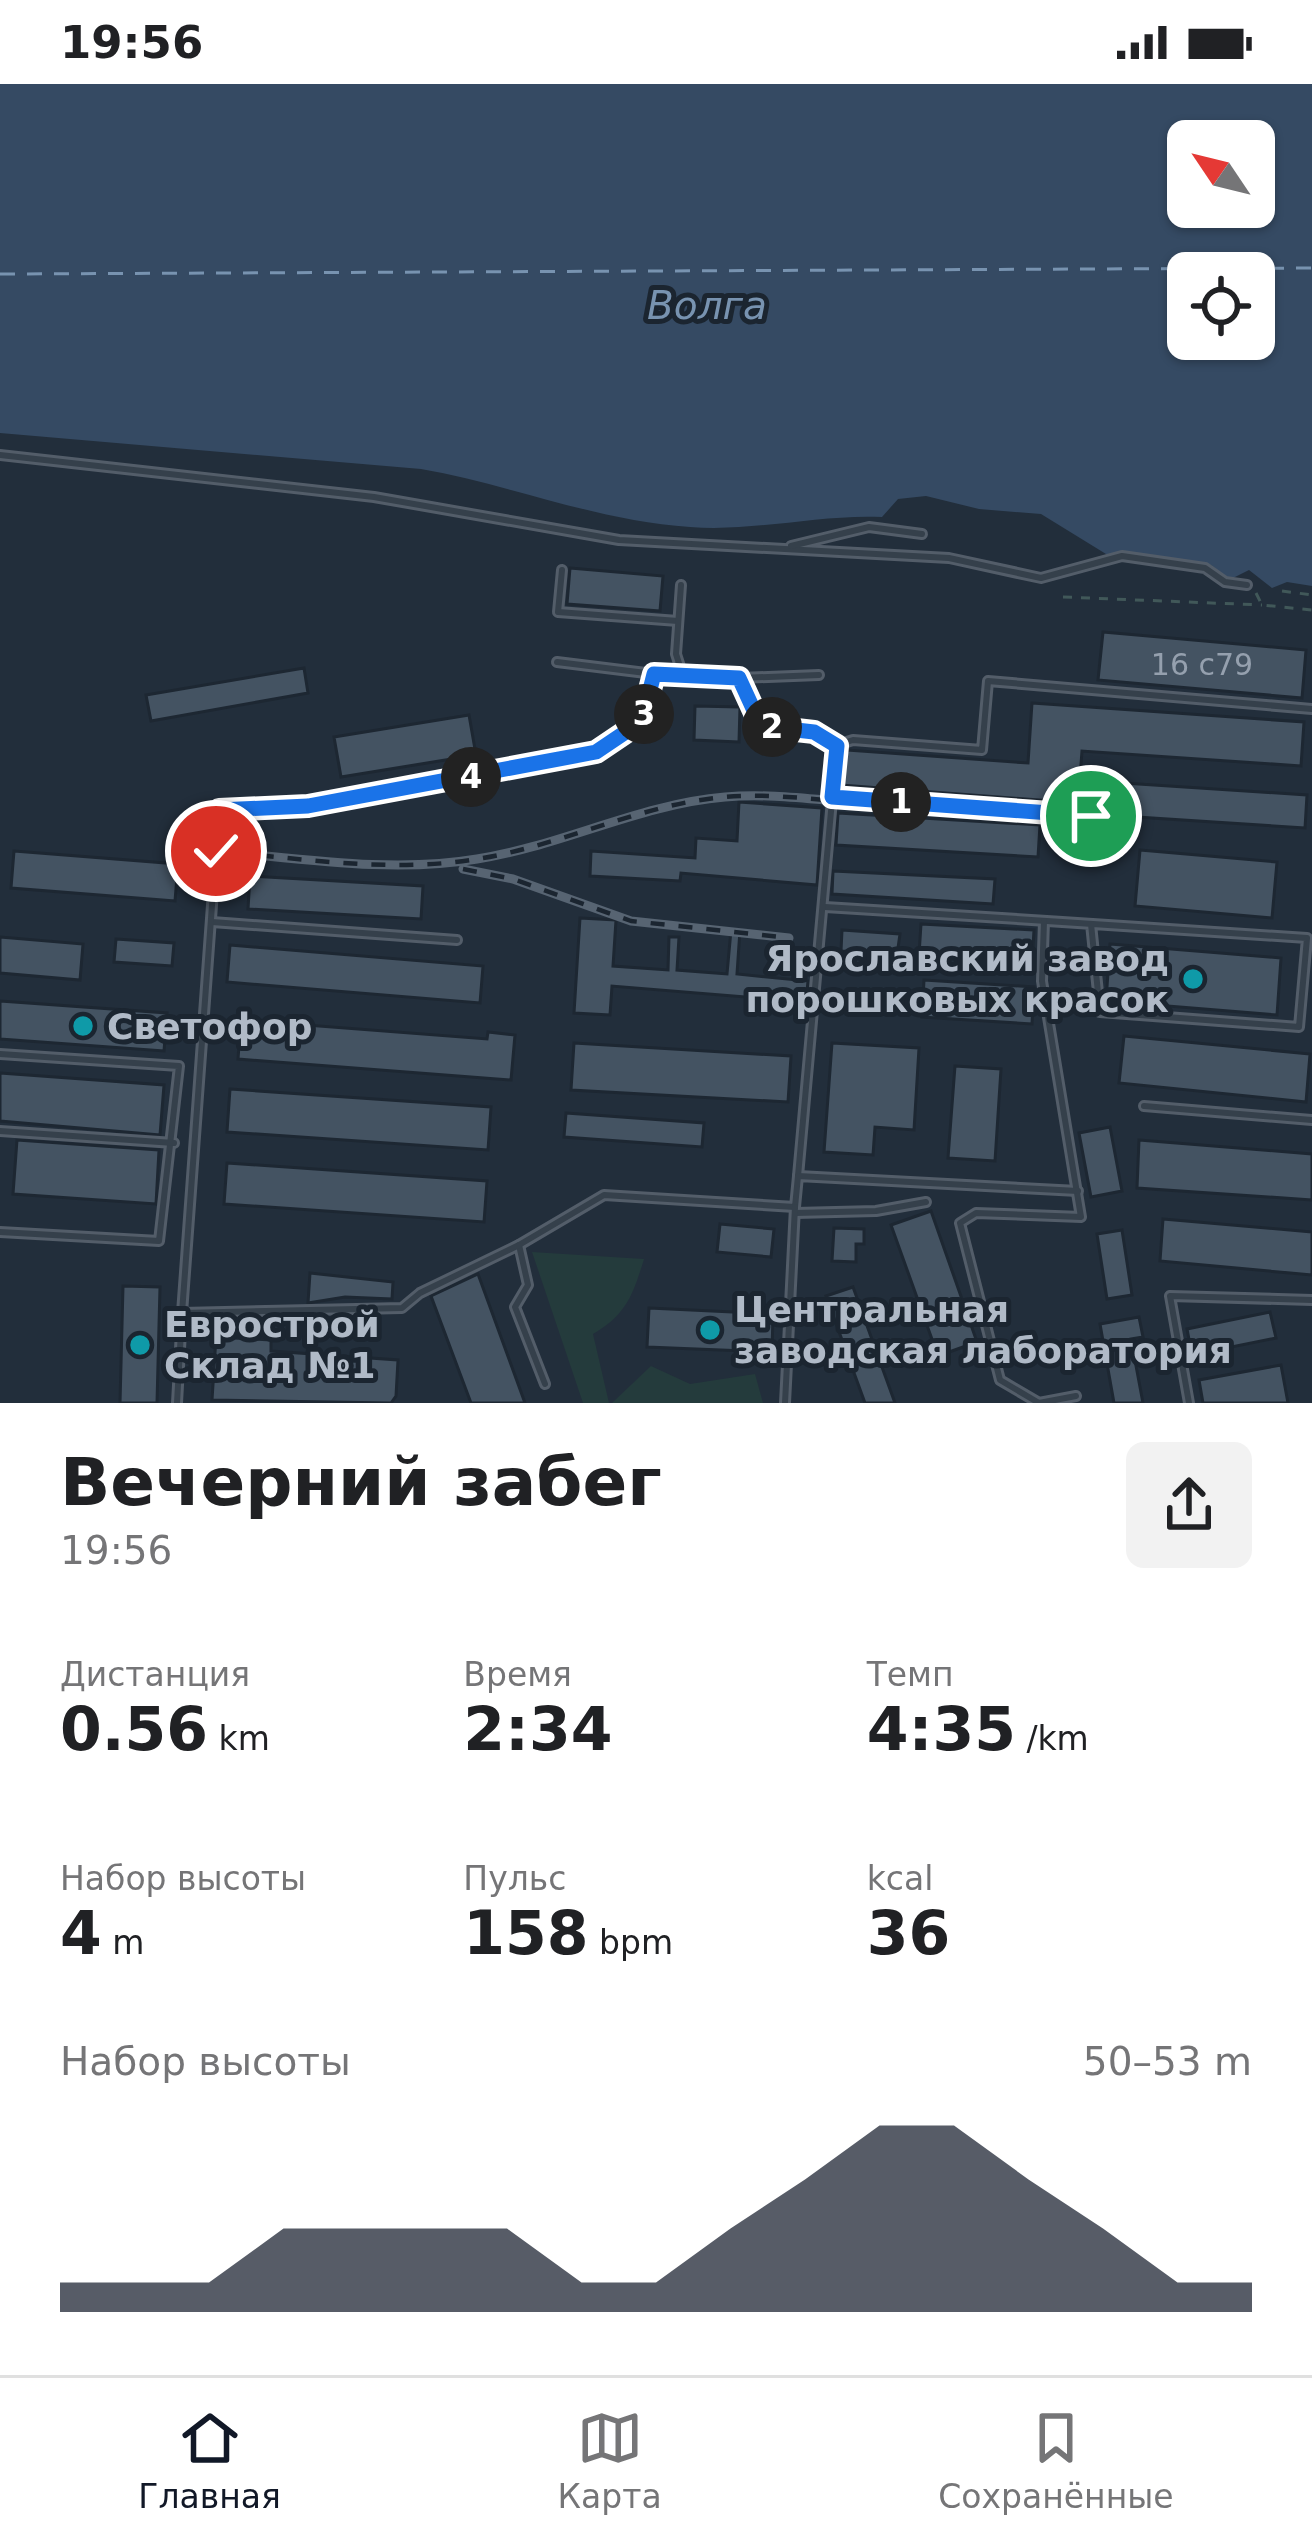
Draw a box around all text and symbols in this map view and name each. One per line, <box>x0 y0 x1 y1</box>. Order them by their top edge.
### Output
text: 19:56 <box>60 16 203 69</box>
north arrow <box>1167 120 1275 228</box>
map controls <box>1167 120 1275 360</box>
button: locate <box>1167 252 1275 360</box>
water label: Волга <box>647 283 767 328</box>
house number: 16 с79 <box>1151 647 1253 682</box>
pin: 3 <box>614 684 674 744</box>
text: 3 <box>633 694 655 733</box>
pin: 2 <box>742 697 802 757</box>
text: 2 <box>761 707 783 746</box>
pin: 4 <box>441 747 501 807</box>
text: 4 <box>460 757 482 796</box>
pin <box>1040 765 1142 867</box>
pin: 1 <box>871 772 931 832</box>
text: 1 <box>890 782 912 821</box>
icon: arrive <box>1058 783 1124 849</box>
pin <box>165 800 267 902</box>
icon: check <box>183 818 249 884</box>
place label: Ярославский завод порошковых красок <box>745 938 1169 1020</box>
marker: Ярославский завод порошковых красок <box>1180 966 1206 992</box>
place label: Светофор <box>107 1006 312 1047</box>
marker: Светофор <box>70 1013 96 1039</box>
place label: Центральная заводская лаборатория <box>734 1289 1232 1371</box>
place label: Еврострой Склад №1 <box>164 1304 380 1386</box>
marker: Центральная заводская лаборатория <box>697 1317 723 1343</box>
marker: Еврострой Склад №1 <box>127 1332 153 1358</box>
button: share <box>1126 1442 1252 1568</box>
text: Вечерний забег <box>60 1444 662 1521</box>
text: 19:56 <box>60 1528 172 1573</box>
text: Дистанция <box>60 1655 250 1694</box>
text: Время <box>463 1655 572 1694</box>
text: Темп <box>867 1655 954 1694</box>
text: 0.56 <box>60 1694 208 1764</box>
text: 2:34 <box>463 1694 613 1764</box>
text: 4:35 <box>867 1694 1016 1764</box>
text: km <box>208 1719 270 1758</box>
text: /km <box>1016 1719 1089 1758</box>
text: Набор высоты <box>60 1859 306 1898</box>
text: Пульс <box>463 1859 566 1898</box>
text: kcal <box>867 1859 933 1898</box>
text: 4 <box>60 1898 102 1968</box>
text: 158 <box>463 1898 589 1968</box>
text: 36 <box>867 1898 950 1968</box>
text: m <box>102 1923 144 1962</box>
text: bpm <box>589 1923 673 1962</box>
text: Набор высоты <box>60 2039 351 2084</box>
text: 50–53 m <box>1083 2039 1252 2084</box>
tab: Главная <box>138 2405 281 2516</box>
tab: Карта <box>558 2405 662 2516</box>
tab: Сохранённые <box>938 2405 1174 2516</box>

